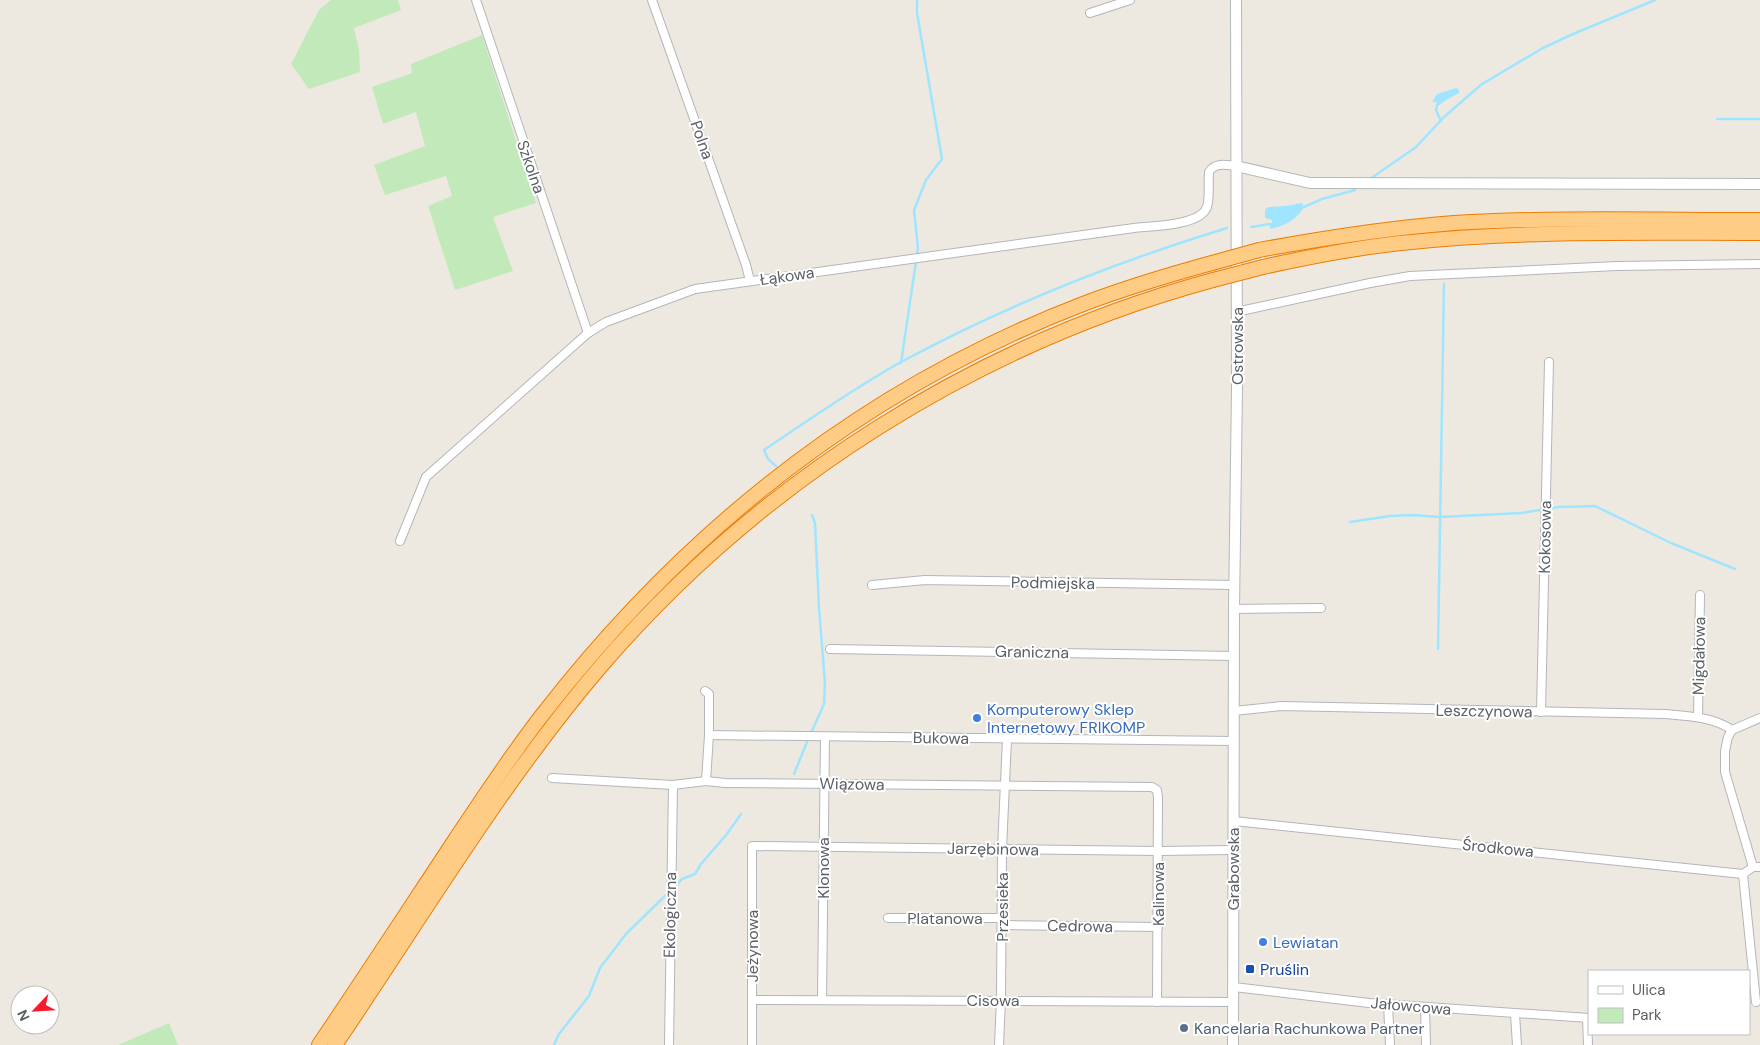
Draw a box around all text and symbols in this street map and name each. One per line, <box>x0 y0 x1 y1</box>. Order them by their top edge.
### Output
street label: Polna <box>686 118 718 162</box>
street label: Szkolna <box>512 138 550 196</box>
street label: Łąkowa <box>758 262 816 290</box>
street label: Ostrowska <box>1227 307 1248 385</box>
street label: Kokosowa <box>1534 500 1556 574</box>
street label: Podmiejska <box>1011 572 1095 594</box>
street label: Migdałowa <box>1688 617 1710 695</box>
street label: Graniczna <box>995 641 1069 663</box>
place label: Komputerowy Sklep Internetowy FRIKOMP <box>987 699 1145 738</box>
street label: Leszczynowa <box>1435 700 1533 722</box>
marker: Komputerowy Sklep Internetowy FRIKOMP <box>971 712 983 724</box>
street label: Bukowa <box>913 727 969 749</box>
street label: Wiązowa <box>819 773 885 795</box>
street label: Grabowska <box>1223 828 1244 910</box>
street label: Środkowa <box>1461 834 1535 862</box>
street label: Klonowa <box>813 837 834 899</box>
street label: Jarzębinowa <box>947 838 1039 860</box>
street label: Kalinowa <box>1148 862 1169 926</box>
street label: Ekologiczna <box>659 872 681 958</box>
street label: Przesieka <box>992 872 1013 942</box>
street label: Platanowa <box>907 908 983 929</box>
street label: Jeżynowa <box>742 910 763 982</box>
street label: Cedrowa <box>1047 915 1113 937</box>
place label: Lewiatan <box>1273 932 1339 953</box>
marker: Lewiatan <box>1257 936 1269 948</box>
place label: Pruślin <box>1260 959 1309 980</box>
marker: Pruślin <box>1244 963 1256 975</box>
legend <box>1588 970 1750 1035</box>
text: Ulica <box>1632 980 1666 1000</box>
north arrow <box>10 985 60 1035</box>
street label: Cisowa <box>966 990 1020 1011</box>
street label: Jałowcowa <box>1370 992 1452 1020</box>
text: Park <box>1632 1005 1662 1025</box>
text: N <box>13 1007 34 1024</box>
place label: Kancelaria Rachunkowa Partner <box>1194 1018 1424 1039</box>
marker: Kancelaria Rachunkowa Partner <box>1178 1022 1190 1034</box>

